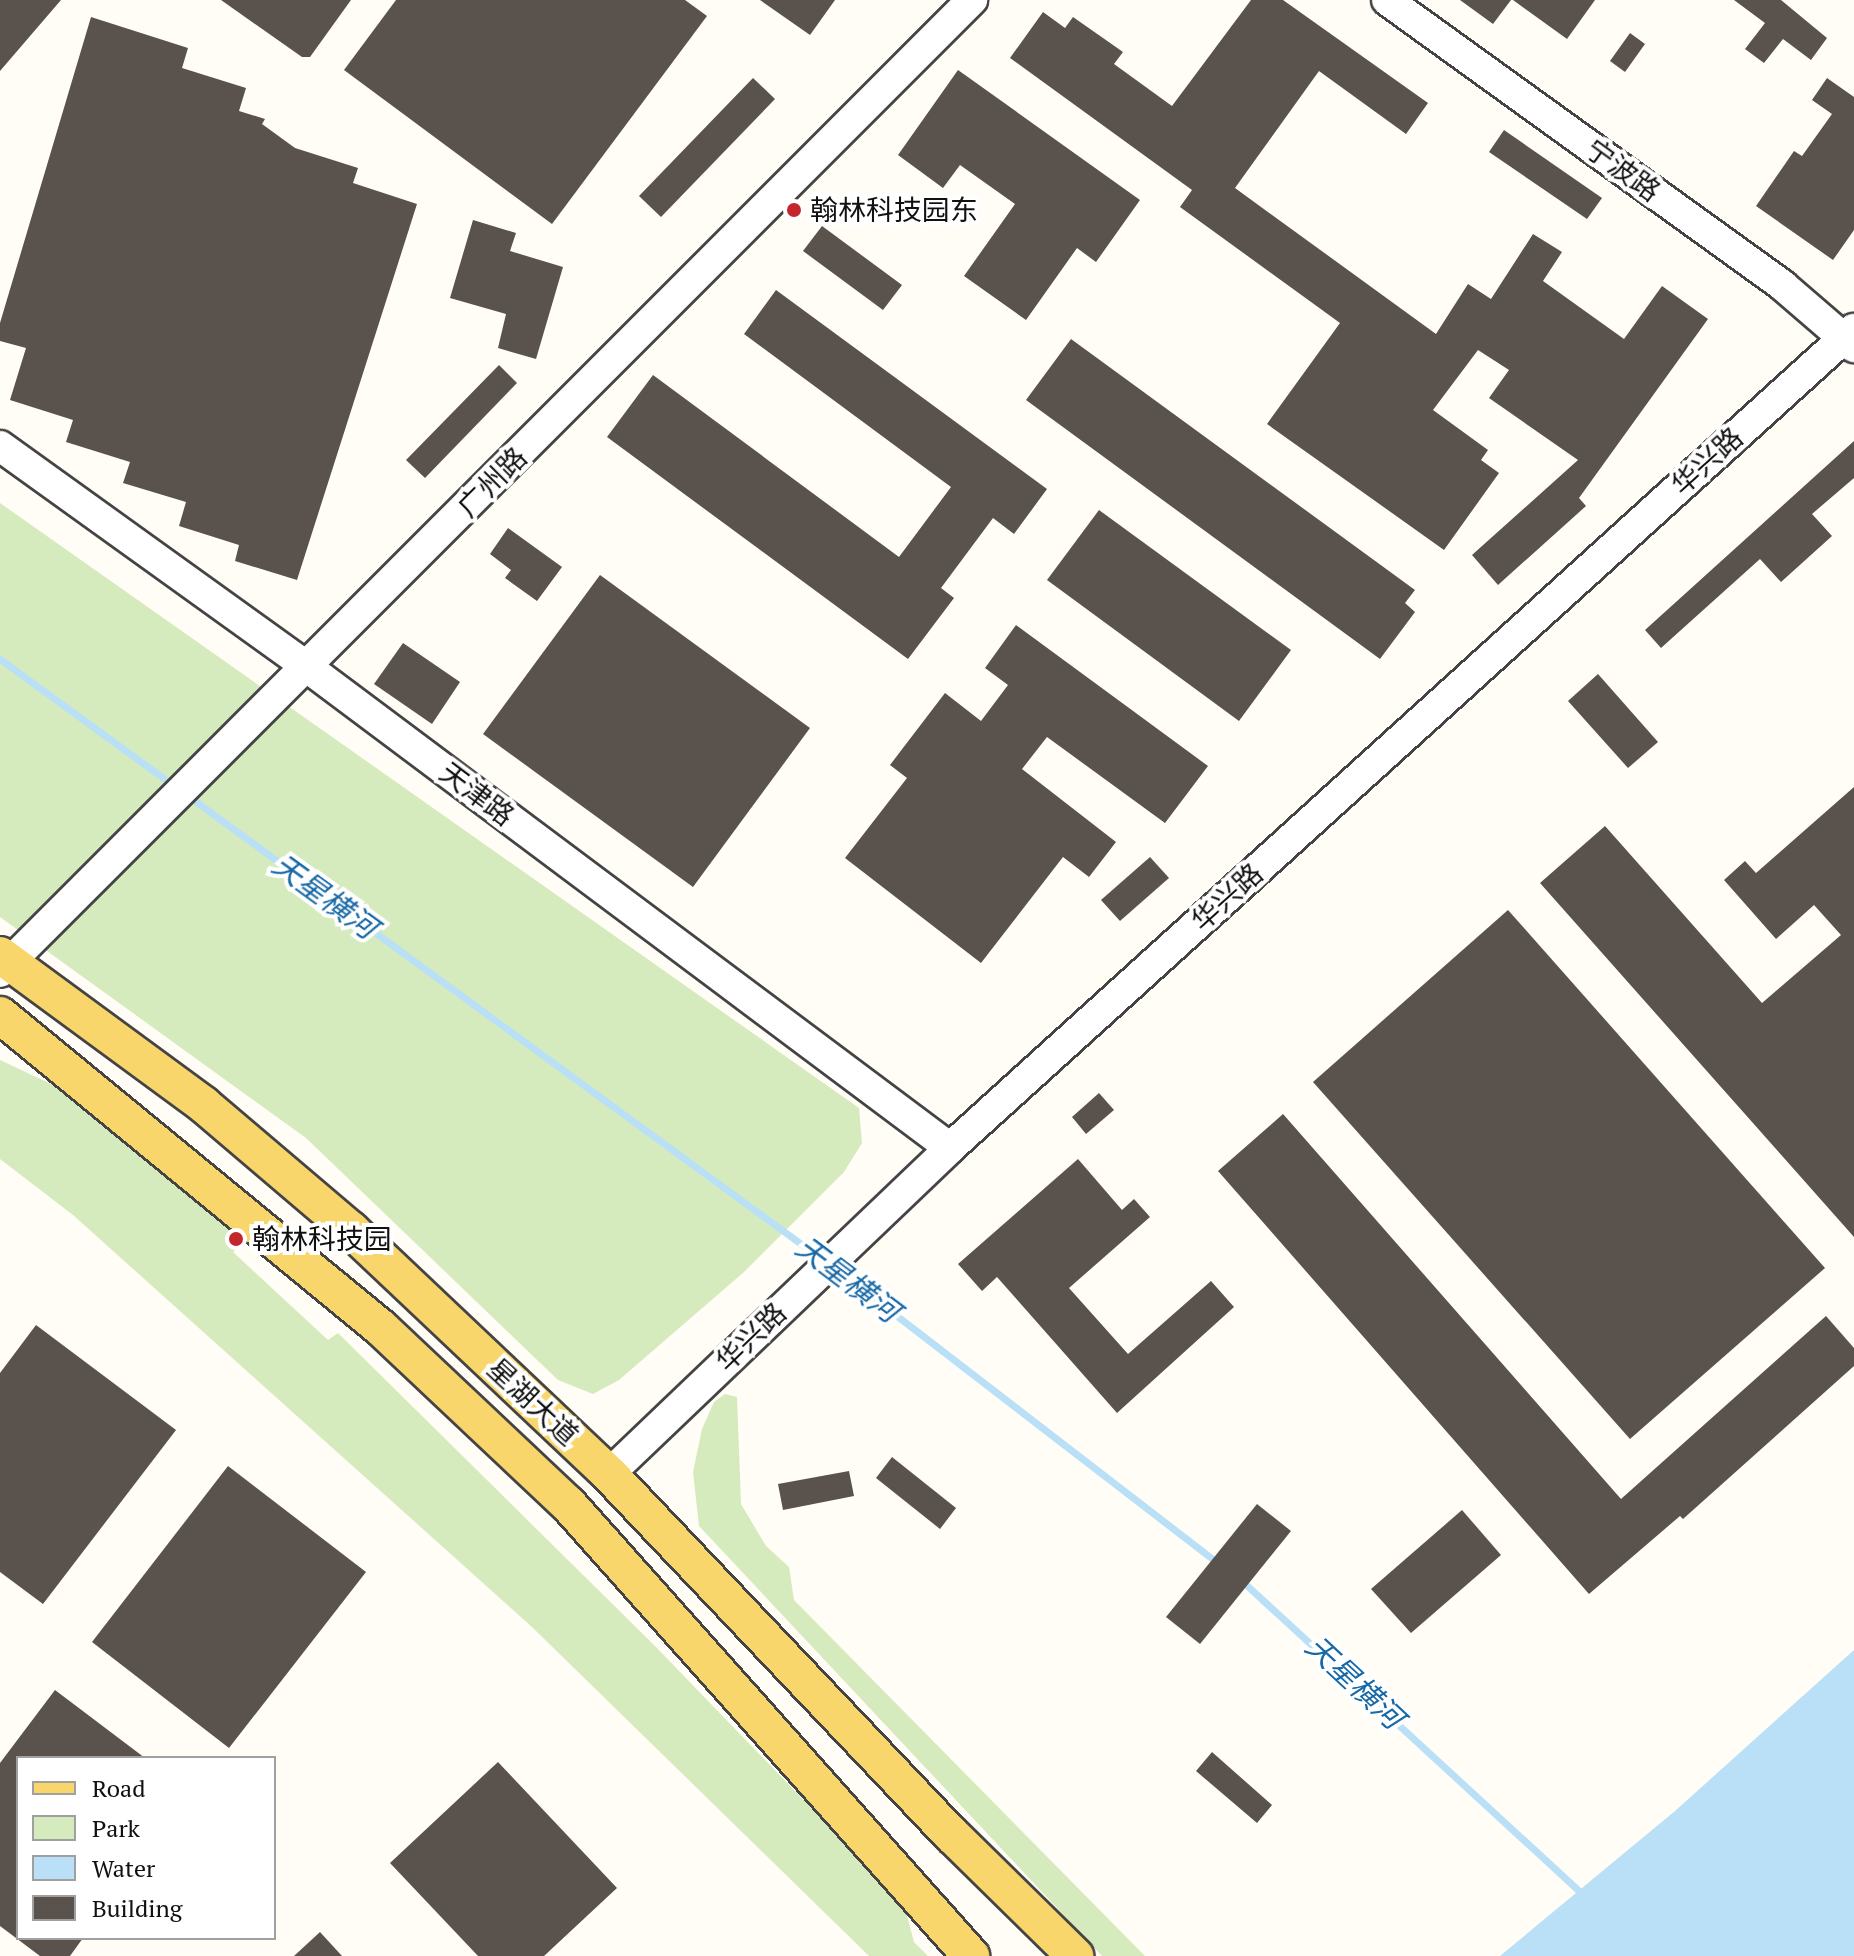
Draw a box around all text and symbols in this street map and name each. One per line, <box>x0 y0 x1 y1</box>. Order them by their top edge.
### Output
street label: 宁波路 <box>1579 132 1667 208</box>
place label: 翰林科技园东 <box>810 193 978 227</box>
marker: 翰林科技园东 <box>785 201 803 219</box>
street label: 华兴路 <box>1665 420 1749 502</box>
street label: 广州路 <box>450 440 534 524</box>
street label: 天津路 <box>433 755 521 833</box>
water label: 天星横河 <box>266 846 384 946</box>
street label: 华兴路 <box>1185 856 1269 938</box>
place label: 翰林科技园 <box>252 1222 392 1256</box>
water label: 天星横河 <box>789 1229 907 1329</box>
marker: 翰林科技园 <box>227 1230 245 1248</box>
street label: 华兴路 <box>709 1296 793 1378</box>
street label: 星湖大道 <box>481 1352 585 1452</box>
water label: 天星横河 <box>1299 1628 1411 1736</box>
legend <box>16 1756 276 1940</box>
text: Road <box>92 1772 146 1804</box>
text: Park <box>92 1812 140 1844</box>
text: Water <box>92 1852 155 1884</box>
text: Building <box>92 1892 182 1924</box>

